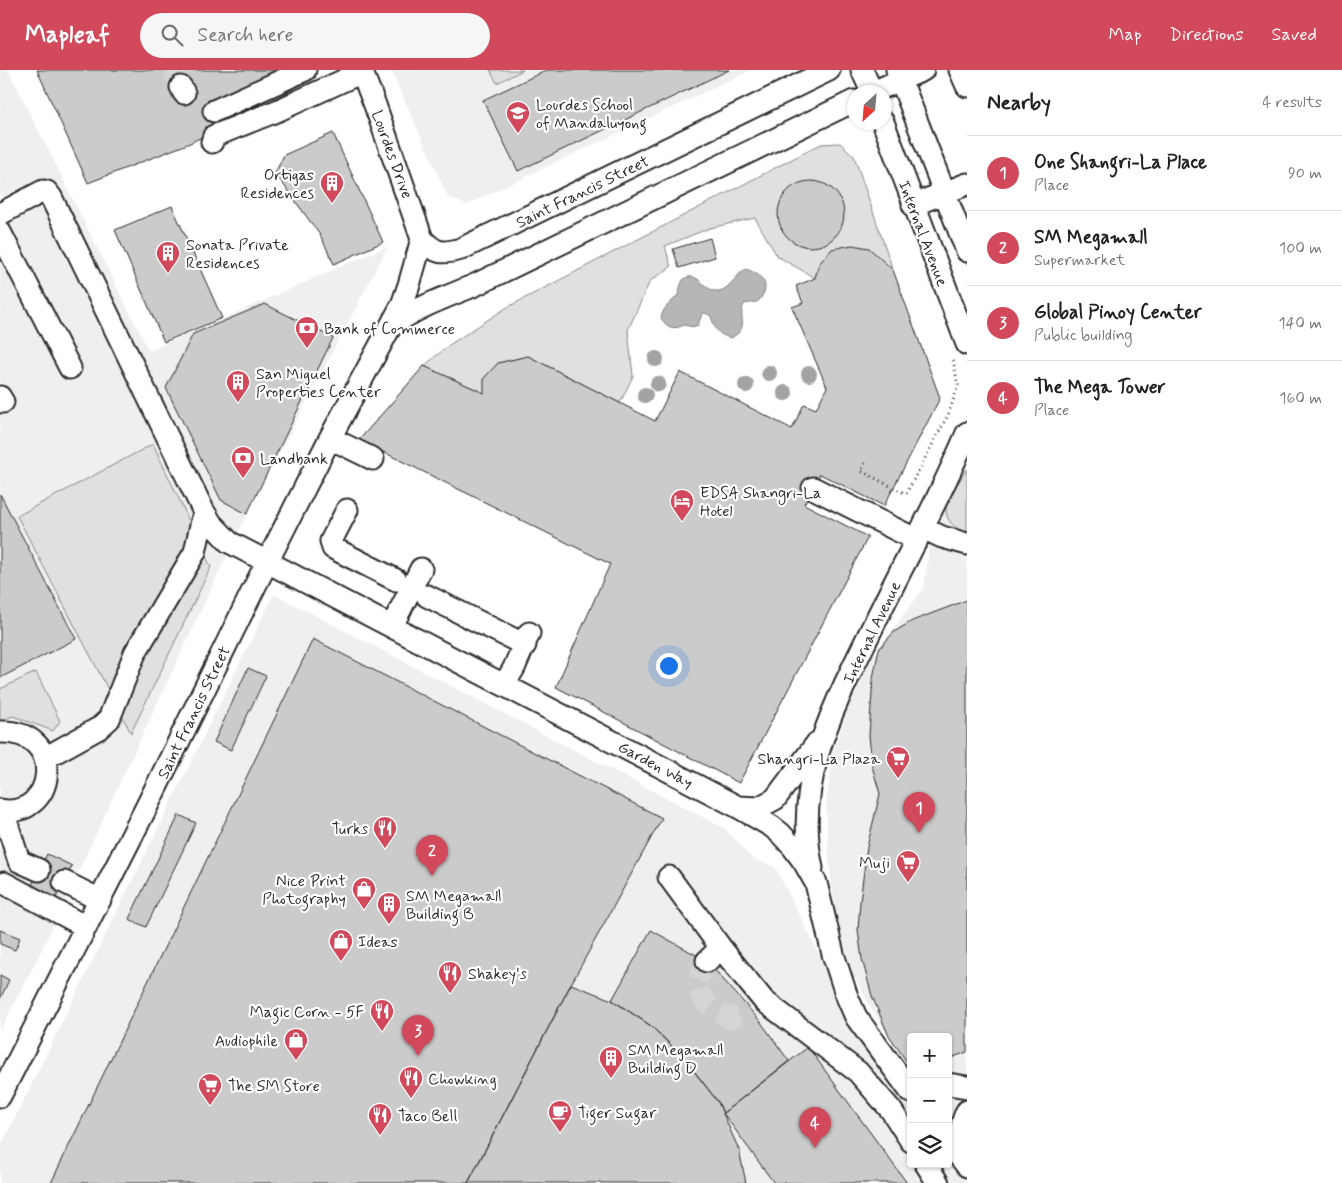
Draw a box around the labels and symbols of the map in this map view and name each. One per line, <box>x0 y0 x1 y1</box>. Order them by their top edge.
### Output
north arrow <box>847 85 892 130</box>
place label: Lourdes School of Mandaluyong <box>536 95 647 135</box>
school or university icon: Lourdes School of Mandaluyong <box>505 100 531 134</box>
street label: Lourdes Drive <box>366 108 417 202</box>
street label: Saint Francis Street <box>513 151 653 234</box>
place label: Ortigas Residences <box>240 165 314 204</box>
building icon: Ortigas Residences <box>319 170 345 204</box>
street label: Internal Avenue <box>893 178 952 290</box>
place label: Sonata Private Residences <box>186 235 289 274</box>
building icon: Sonata Private Residences <box>155 240 181 274</box>
bank icon: Bank of Commerce <box>294 315 320 349</box>
place label: Bank of Commerce <box>324 319 455 340</box>
place label: San Miguel Properties Center <box>256 364 381 403</box>
building icon: San Miguel Properties Center <box>225 369 251 403</box>
bank icon: Landbank <box>230 445 256 479</box>
place label: Landbank <box>260 449 328 470</box>
place label: EDSA Shangri-La Hotel <box>700 483 821 522</box>
hotel icon: EDSA Shangri-La Hotel <box>669 488 695 522</box>
street label: Internal Avenue <box>838 578 906 687</box>
street label: Saint Francis Street <box>153 642 236 783</box>
your location <box>656 653 682 679</box>
street label: Garden Way <box>614 737 696 794</box>
supermarket icon: Shangri-La Plaza <box>885 745 911 779</box>
place label: Shangri-La Plaza <box>757 749 880 770</box>
pin: 1 <box>903 792 935 833</box>
restaurant icon: Turks <box>372 815 398 849</box>
place label: Turks <box>332 819 368 840</box>
pin: 2 <box>416 835 448 876</box>
supermarket icon: Muji <box>895 849 921 883</box>
place label: Muji <box>859 853 890 874</box>
place label: Nice Print Photography <box>262 871 346 911</box>
shop icon: Nice Print Photography <box>351 876 377 910</box>
place label: SM Megamall Building B <box>406 886 502 926</box>
building icon: SM Megamall Building B <box>376 891 402 925</box>
shop icon: Ideas <box>328 928 354 962</box>
place label: Ideas <box>358 932 398 953</box>
restaurant icon: Shakey's <box>437 960 463 994</box>
place label: Shakey's <box>468 964 527 985</box>
restaurant icon: Magic Corn - 5F <box>369 998 395 1032</box>
place label: Magic Corn - 5F <box>250 1002 364 1024</box>
pin: 3 <box>402 1015 434 1056</box>
shop icon: Audiophile <box>283 1027 309 1061</box>
place label: Audiophile <box>215 1031 278 1052</box>
place label: SM Megamall Building D <box>628 1040 724 1080</box>
building icon: SM Megamall Building D <box>598 1045 624 1079</box>
restaurant icon: Chowking <box>398 1065 424 1099</box>
place label: Chowking <box>428 1069 497 1090</box>
supermarket icon: The SM Store <box>197 1072 223 1106</box>
place label: The SM Store <box>228 1076 320 1097</box>
cafe icon: Tiger Sugar <box>547 1099 573 1133</box>
restaurant icon: Taco Bell <box>367 1102 393 1136</box>
place label: Tiger Sugar <box>578 1103 657 1125</box>
place label: Taco Bell <box>398 1106 457 1127</box>
pin: 4 <box>799 1107 831 1148</box>

